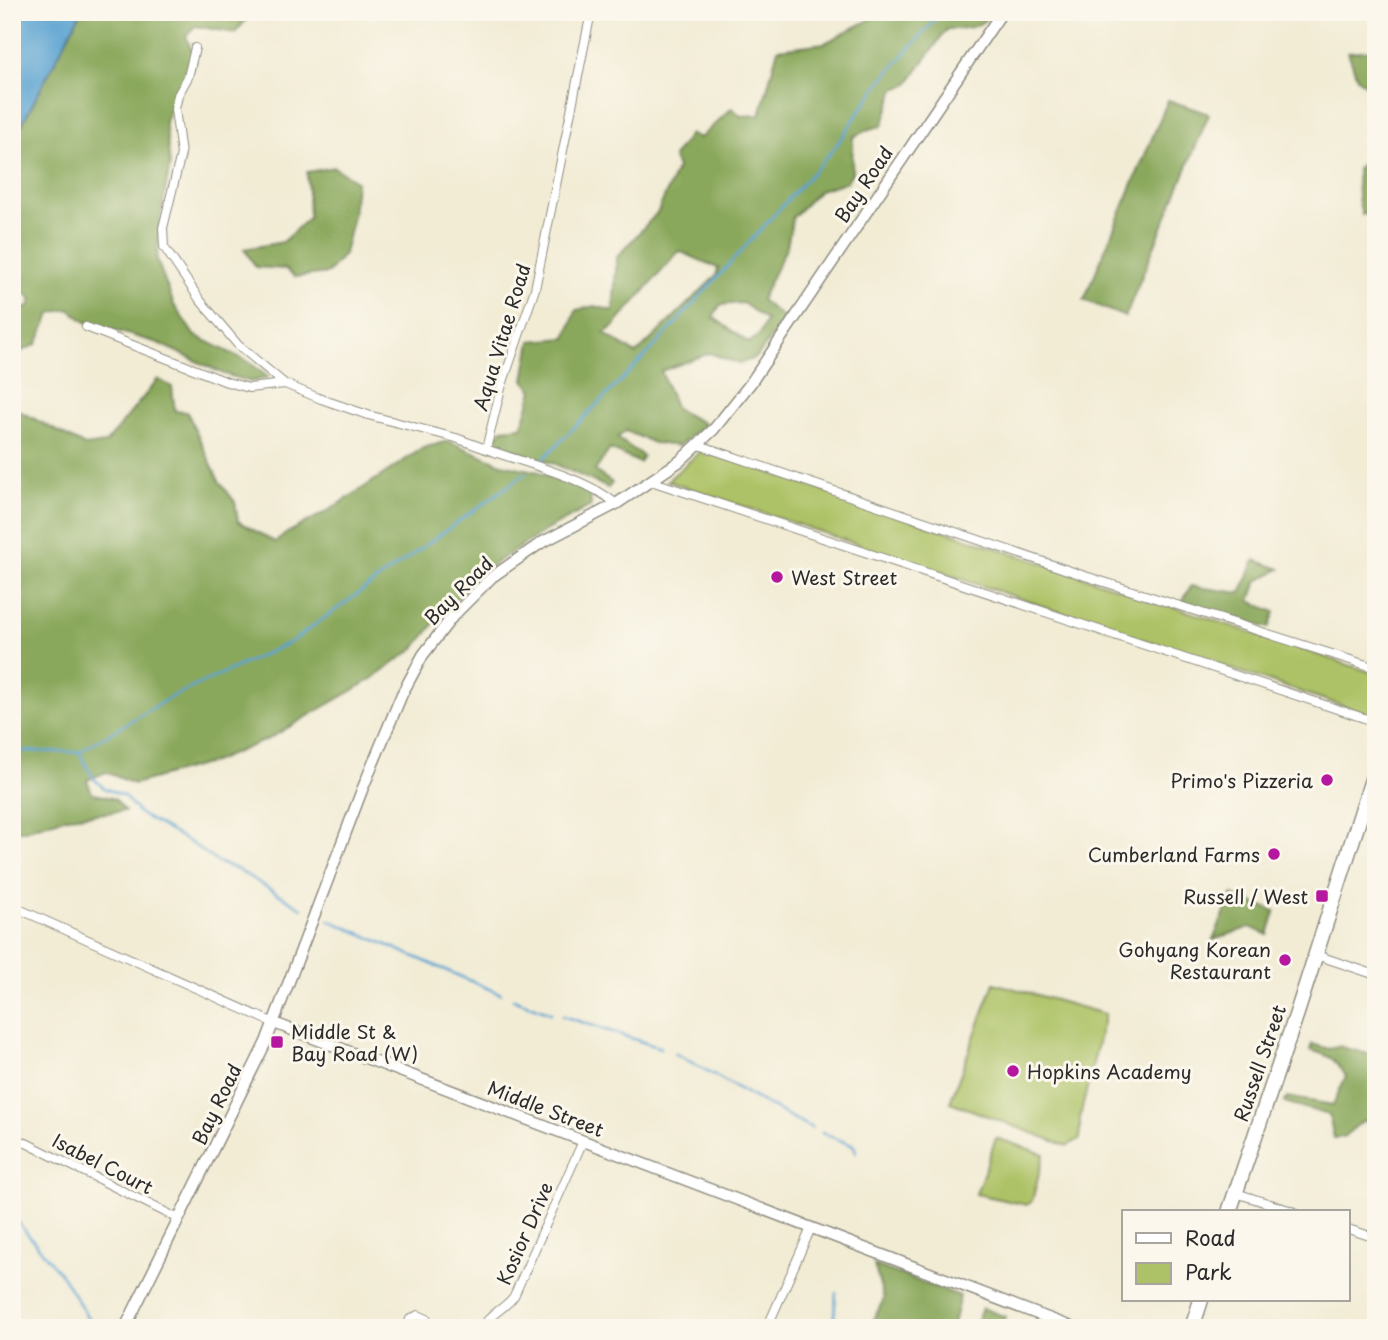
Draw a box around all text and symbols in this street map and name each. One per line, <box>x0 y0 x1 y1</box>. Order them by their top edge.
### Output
street label: Bay Road <box>827 140 899 228</box>
street label: Aqua Vitae Road <box>465 260 537 414</box>
street label: Bay Road <box>417 549 499 631</box>
place label: West Street <box>791 563 898 591</box>
marker: West Street <box>769 569 785 585</box>
place label: Primo's Pizzeria <box>1170 766 1313 794</box>
marker: Primo's Pizzeria <box>1319 772 1335 788</box>
place label: Cumberland Farms <box>1088 840 1260 868</box>
marker: Cumberland Farms <box>1266 846 1282 862</box>
place label: Russell / West <box>1183 882 1308 910</box>
marker: Russell / West <box>1314 888 1330 904</box>
place label: Gohyang Korean Restaurant <box>1118 935 1271 985</box>
marker: Gohyang Korean Restaurant <box>1277 952 1293 968</box>
street label: Russell Street <box>1226 1001 1292 1125</box>
place label: Middle St & Bay Road (W) <box>291 1017 418 1067</box>
marker: Middle St & Bay Road (W) <box>269 1034 285 1050</box>
place label: Hopkins Academy <box>1027 1057 1192 1085</box>
street label: Bay Road <box>184 1059 248 1149</box>
marker: Hopkins Academy <box>1005 1063 1021 1079</box>
street label: Middle Street <box>484 1073 608 1143</box>
street label: Isabel Court <box>48 1126 159 1201</box>
street label: Kosior Drive <box>489 1177 559 1289</box>
legend <box>1122 1210 1350 1302</box>
text: Road <box>1185 1221 1236 1253</box>
text: Park <box>1185 1255 1232 1287</box>

